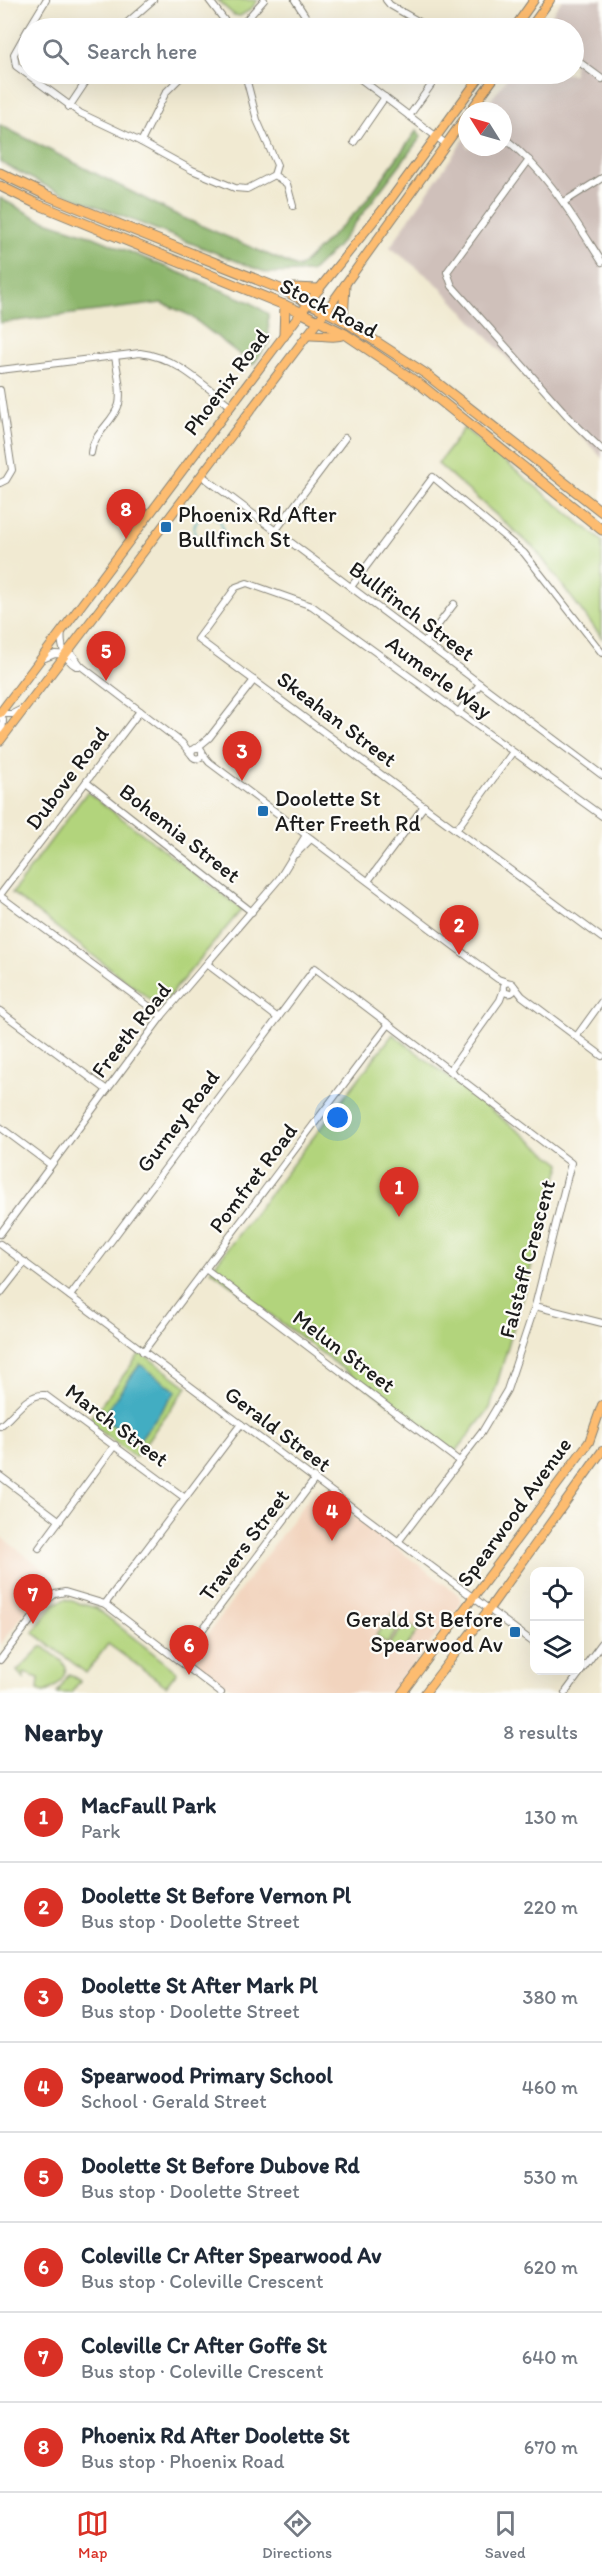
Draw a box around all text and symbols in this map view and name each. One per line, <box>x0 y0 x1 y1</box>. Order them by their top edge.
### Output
search box <box>18 18 584 84</box>
icon: search <box>39 35 72 68</box>
text: Search here <box>87 38 197 65</box>
north arrow <box>458 102 512 156</box>
street label: Stock Road <box>275 272 383 344</box>
street label: Phoenix Road <box>177 323 275 441</box>
pin: 8 <box>106 490 146 539</box>
place label: Phoenix Rd After Bullfinch St <box>178 501 337 553</box>
marker: Phoenix Rd After Bullfinch St <box>159 520 173 534</box>
street label: Bullfinch Street <box>344 555 480 667</box>
street label: Aumerle Way <box>381 629 498 725</box>
pin: 5 <box>86 632 126 681</box>
street label: Skeahan Street <box>272 665 402 773</box>
street label: Dubove Road <box>19 721 115 835</box>
pin: 3 <box>222 732 262 781</box>
street label: Bohemia Street <box>114 777 246 889</box>
place label: Doolette St After Freeth Rd <box>275 785 420 837</box>
marker: Doolette St After Freeth Rd <box>256 804 270 818</box>
pin: 2 <box>440 906 478 955</box>
street label: Freeth Road <box>85 977 177 1083</box>
street label: Gurney Road <box>131 1064 225 1178</box>
your location <box>323 1103 352 1132</box>
street label: Pomfret Road <box>203 1118 303 1238</box>
pin: 1 <box>380 1168 418 1217</box>
street label: Falstaff Crescent <box>493 1177 561 1341</box>
street label: Melun Street <box>287 1304 401 1398</box>
street label: March Street <box>60 1377 174 1473</box>
street label: Gerald Street <box>219 1380 337 1478</box>
street label: Spearwood Avenue <box>451 1432 577 1592</box>
street label: Travers Street <box>193 1484 295 1606</box>
pin: 4 <box>312 1492 352 1541</box>
map controls <box>530 1567 584 1675</box>
button: locate <box>530 1567 584 1621</box>
pin: 7 <box>14 1574 52 1624</box>
place label: Gerald St Before Spearwood Av <box>346 1606 503 1658</box>
button: layers <box>530 1621 584 1675</box>
marker: Gerald St Before Spearwood Av <box>508 1625 522 1639</box>
pin: 6 <box>170 1626 208 1675</box>
text: Nearby <box>24 1716 103 1748</box>
text: 8 results <box>503 1720 578 1744</box>
text: MacFaull Park <box>81 1792 216 1819</box>
text: 1 <box>39 1805 48 1829</box>
text: 130 m <box>524 1805 578 1829</box>
text: Park <box>81 1819 120 1843</box>
text: Doolette St Before Vernon Pl <box>81 1882 351 1909</box>
text: 2 <box>38 1895 49 1919</box>
text: 220 m <box>523 1895 578 1919</box>
text: Bus stop · Doolette Street <box>81 1909 300 1933</box>
text: Doolette St After Mark Pl <box>81 1972 318 1999</box>
text: 3 <box>38 1985 49 2009</box>
text: 380 m <box>523 1985 578 2009</box>
text: Bus stop · Doolette Street <box>81 1999 300 2023</box>
text: Spearwood Primary School <box>81 2062 333 2089</box>
text: 4 <box>37 2075 50 2099</box>
text: 460 m <box>522 2075 578 2099</box>
text: School · Gerald Street <box>81 2089 267 2113</box>
text: Doolette St Before Dubove Rd <box>81 2152 360 2179</box>
text: 5 <box>38 2165 49 2189</box>
text: 530 m <box>523 2165 578 2189</box>
text: Bus stop · Doolette Street <box>81 2179 300 2203</box>
text: Coleville Cr After Spearwood Av <box>81 2242 382 2269</box>
text: 6 <box>38 2255 49 2279</box>
text: 620 m <box>523 2255 578 2279</box>
text: Bus stop · Coleville Crescent <box>81 2269 323 2293</box>
text: Coleville Cr After Goffe St <box>81 2332 327 2359</box>
text: 7 <box>39 2345 48 2369</box>
text: 640 m <box>522 2345 578 2369</box>
text: Bus stop · Coleville Crescent <box>81 2359 323 2383</box>
text: Phoenix Rd After Doolette St <box>81 2422 350 2449</box>
text: 8 <box>38 2435 49 2459</box>
text: 670 m <box>524 2435 578 2459</box>
text: Bus stop · Phoenix Road <box>81 2449 284 2473</box>
tab: Map <box>76 2507 109 2562</box>
tab: Directions <box>262 2507 332 2562</box>
tab: Saved <box>485 2507 526 2562</box>

